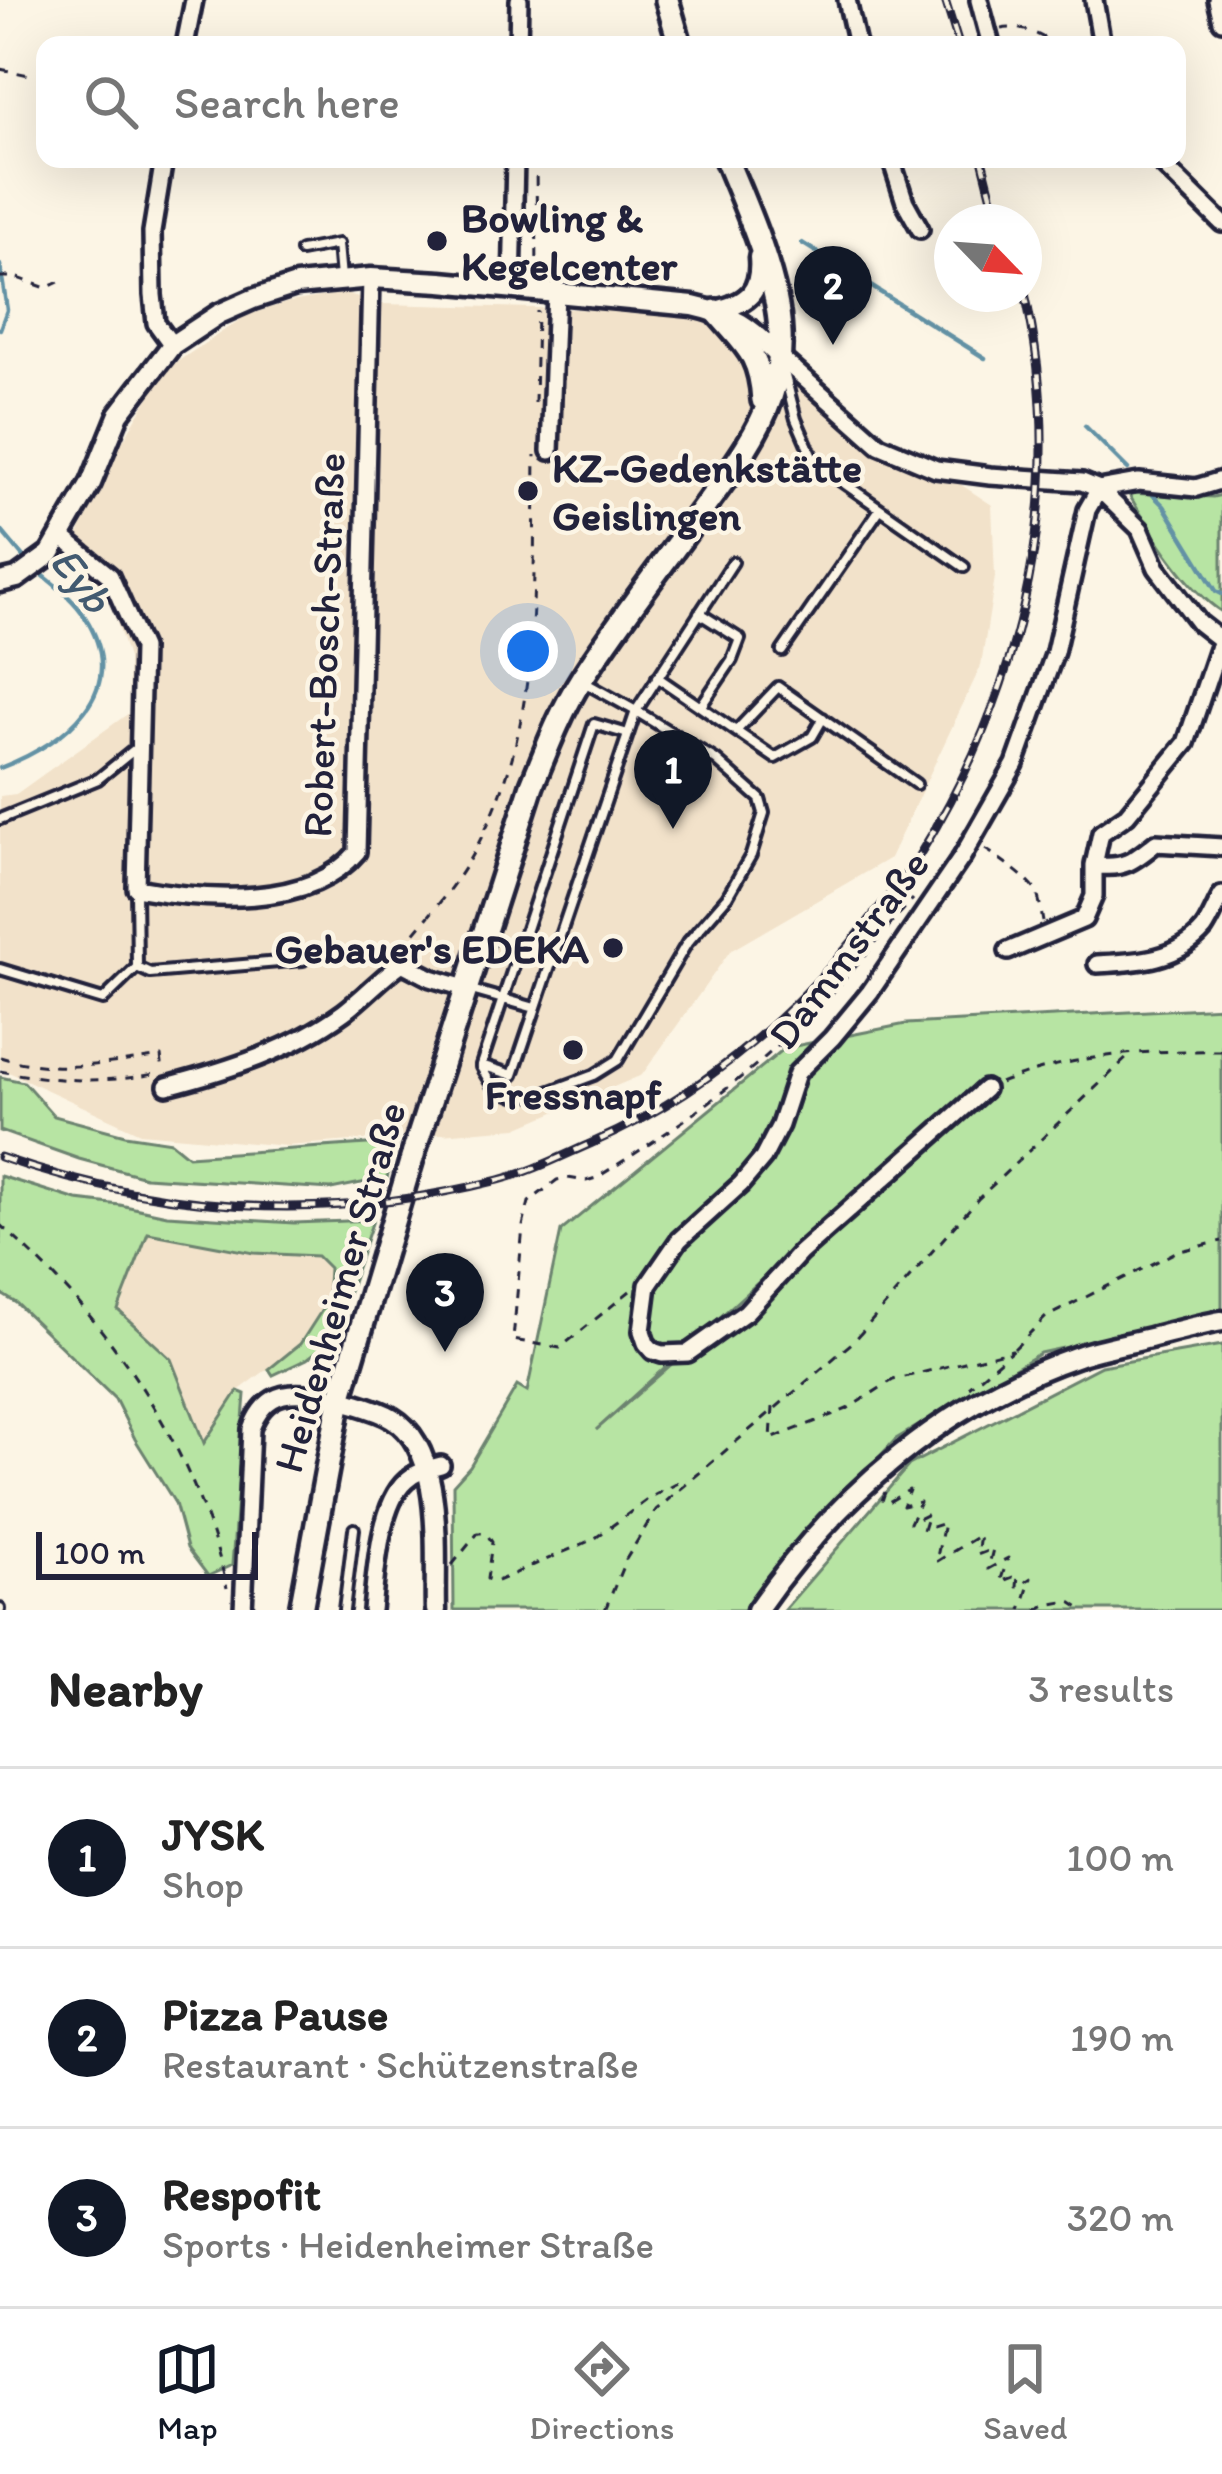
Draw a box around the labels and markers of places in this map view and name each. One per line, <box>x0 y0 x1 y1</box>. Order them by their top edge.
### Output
place label: Bowling & Kegelcenter <box>461 192 678 291</box>
marker: Bowling & Kegelcenter <box>424 228 450 254</box>
pin: 2 <box>794 246 872 345</box>
place label: KZ-Gedenkstätte Geislingen <box>552 442 862 541</box>
marker: KZ-Gedenkstätte Geislingen <box>515 478 541 504</box>
pin: 1 <box>634 730 712 829</box>
place label: Gebauer's EDEKA <box>274 923 589 974</box>
marker: Gebauer's EDEKA <box>600 935 626 961</box>
marker: Fressnapf <box>560 1037 586 1063</box>
place label: Fressnapf <box>485 1069 662 1120</box>
pin: 3 <box>406 1253 484 1352</box>

